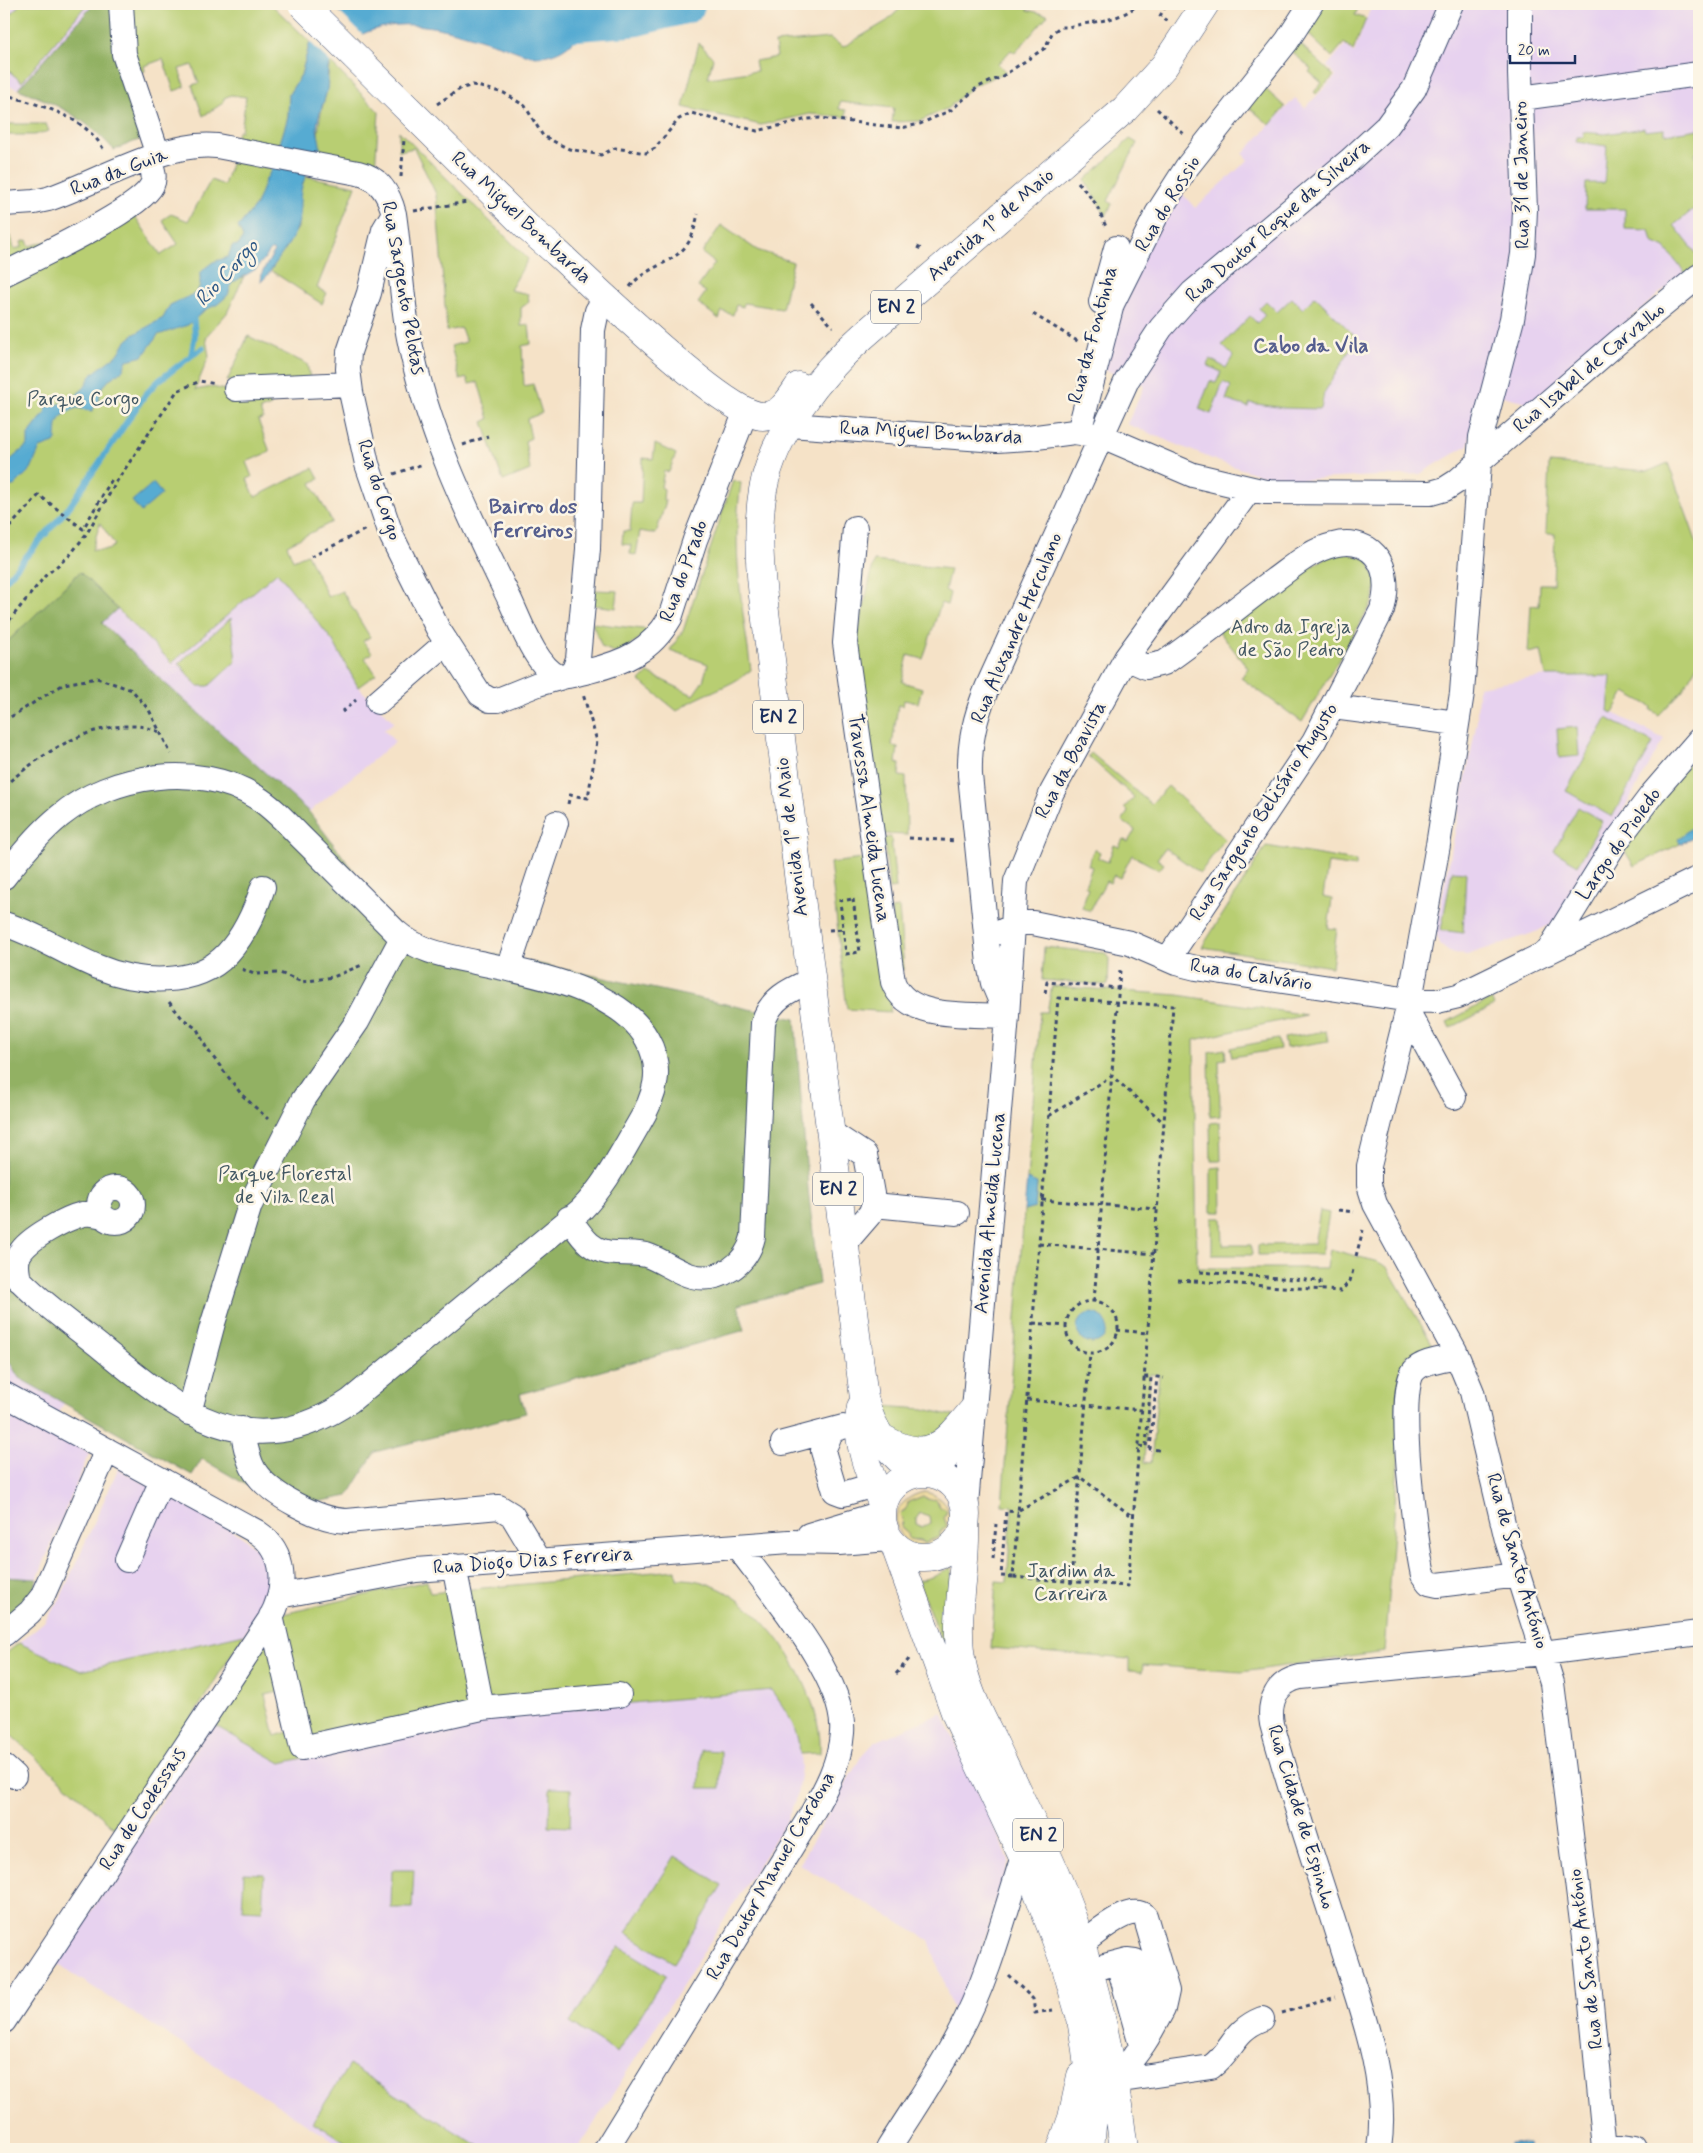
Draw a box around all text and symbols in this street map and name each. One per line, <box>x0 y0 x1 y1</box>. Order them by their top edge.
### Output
scale bar <box>1510 32 1576 64</box>
text: 20 m <box>1518 41 1550 61</box>
street label: Rua 31 de Janeiro <box>1507 101 1537 249</box>
street label: Rua Doutor Roque da Silveira <box>1180 133 1376 309</box>
street label: Rua da Guia <box>67 141 172 203</box>
street label: Rua Miguel Bombarda <box>443 146 597 292</box>
street label: Rua do Rossio <box>1129 151 1207 257</box>
street label: Avenida 1º de Maio <box>922 162 1060 288</box>
street label: Rua Sargento Pelotas <box>373 199 432 377</box>
water label: Rio Corgo <box>189 233 267 314</box>
street label: Rua da Fontinha <box>1062 263 1124 407</box>
road number: EN 2 <box>871 290 921 324</box>
street label: Rua Isabel de Carvalho <box>1507 296 1671 440</box>
district label: Cabo da Vila <box>1253 332 1369 360</box>
park label: Parque Corgo <box>27 386 139 414</box>
street label: Rua Miguel Bombarda <box>839 415 1023 453</box>
street label: Rua do Corgo <box>350 436 408 544</box>
district label: Bairro dos Ferreiros <box>489 493 578 545</box>
street label: Rua do Prado <box>653 516 715 626</box>
street label: Rua Alexandre Herculano <box>965 528 1069 728</box>
park label: Adro da Igreja de São Pedro <box>1231 614 1351 664</box>
street label: Rua da Boavista <box>1029 696 1113 824</box>
street label: Rua Sargento Belisário Augusto <box>1183 698 1346 927</box>
road number: EN 2 <box>753 700 803 734</box>
street label: Travessa Almeida Lucena <box>841 712 897 924</box>
street label: Avenida 1º de Maio <box>769 756 815 918</box>
street label: Largo do Pioledo <box>1570 782 1669 906</box>
street label: Rua do Calvário <box>1188 952 1314 998</box>
street label: Avenida Almeida Lucena <box>968 1111 1012 1315</box>
park label: Parque Florestal de Vila Real <box>218 1161 352 1211</box>
road number: EN 2 <box>813 1172 863 1206</box>
street label: Rua de Santo António <box>1479 1470 1555 1652</box>
street label: Rua Diogo Dias Ferreira <box>432 1541 634 1583</box>
park label: Jardim da Carreira <box>1027 1558 1116 1608</box>
street label: Rua Cidade de Espinho <box>1260 1722 1342 1912</box>
street label: Rua de Codessais <box>93 1742 193 1876</box>
street label: Rua Doutor Manuel Cardona <box>700 1767 842 1985</box>
road number: EN 2 <box>1013 1818 1063 1852</box>
street label: Rua de Santo António <box>1562 1867 1610 2051</box>

